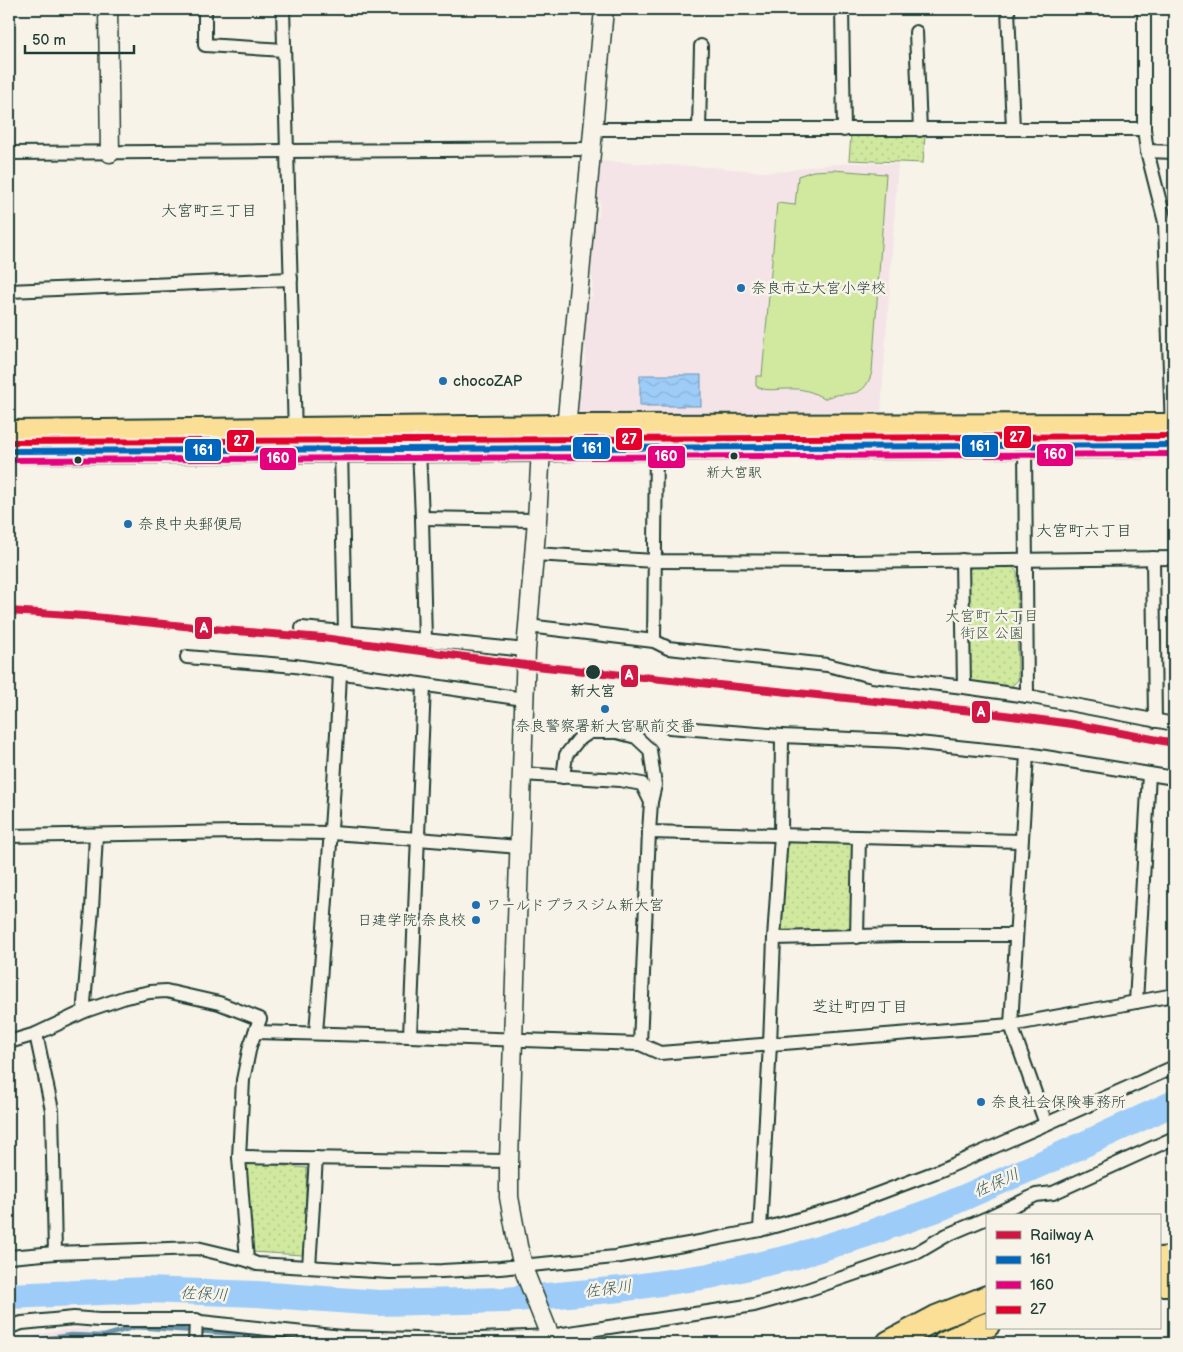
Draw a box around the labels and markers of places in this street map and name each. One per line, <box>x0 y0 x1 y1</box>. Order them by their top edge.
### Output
place label: 奈良市立大宮小学校 <box>751 279 886 298</box>
marker: 奈良市立大宮小学校 <box>735 282 747 294</box>
place label: chocoZAP <box>453 372 523 391</box>
marker: chocoZAP <box>437 375 449 387</box>
marker: 新大宮駅 <box>729 451 739 461</box>
unlabelled marker <box>73 455 83 465</box>
place label: 新大宮駅 <box>706 464 762 481</box>
place label: 奈良中央郵便局 <box>138 515 243 534</box>
marker: 奈良中央郵便局 <box>122 518 134 530</box>
marker: 新大宮 <box>584 663 602 681</box>
place label: 新大宮 <box>570 682 616 701</box>
marker: 奈良警察署新大宮駅前交番 <box>599 703 611 715</box>
place label: 奈良警察署新大宮駅前交番 <box>515 717 695 736</box>
place label: ワールドプラスジム新大宮 <box>486 896 664 915</box>
marker: ワールドプラスジム新大宮 <box>470 899 482 911</box>
place label: 日建学院 奈良校 <box>357 911 466 930</box>
marker: 日建学院 奈良校 <box>470 914 482 926</box>
place label: 奈良社会保険事務所 <box>991 1093 1126 1112</box>
marker: 奈良社会保険事務所 <box>975 1096 987 1108</box>

